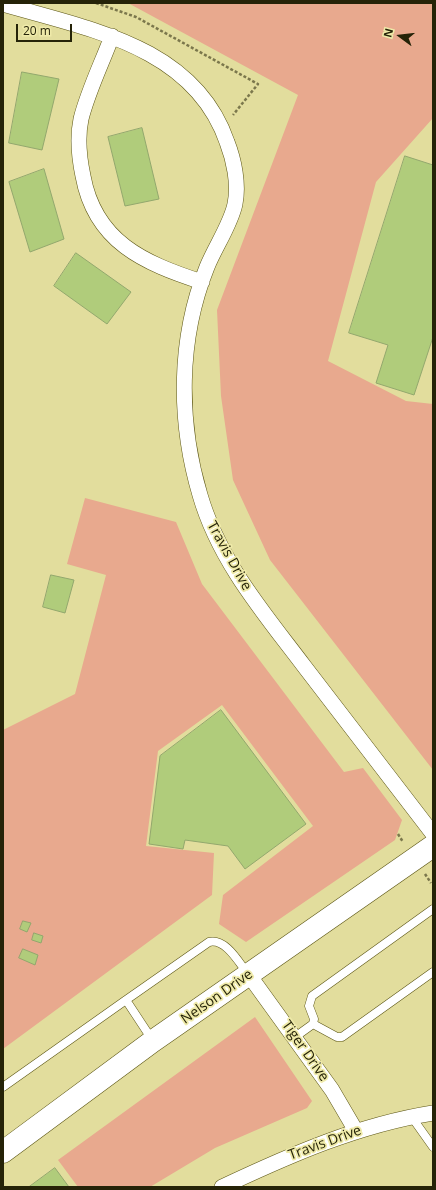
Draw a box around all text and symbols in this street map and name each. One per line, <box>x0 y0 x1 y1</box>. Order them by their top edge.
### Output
scale bar <box>18 16 74 42</box>
north arrow <box>380 16 420 56</box>
text: 20 m <box>23 22 51 39</box>
text: N <box>380 27 396 39</box>
street label: Travis Drive <box>203 519 255 593</box>
street label: Nelson Drive <box>178 966 256 1028</box>
street label: Tiger Drive <box>278 1017 332 1085</box>
street label: Travis Drive <box>286 1122 364 1164</box>

